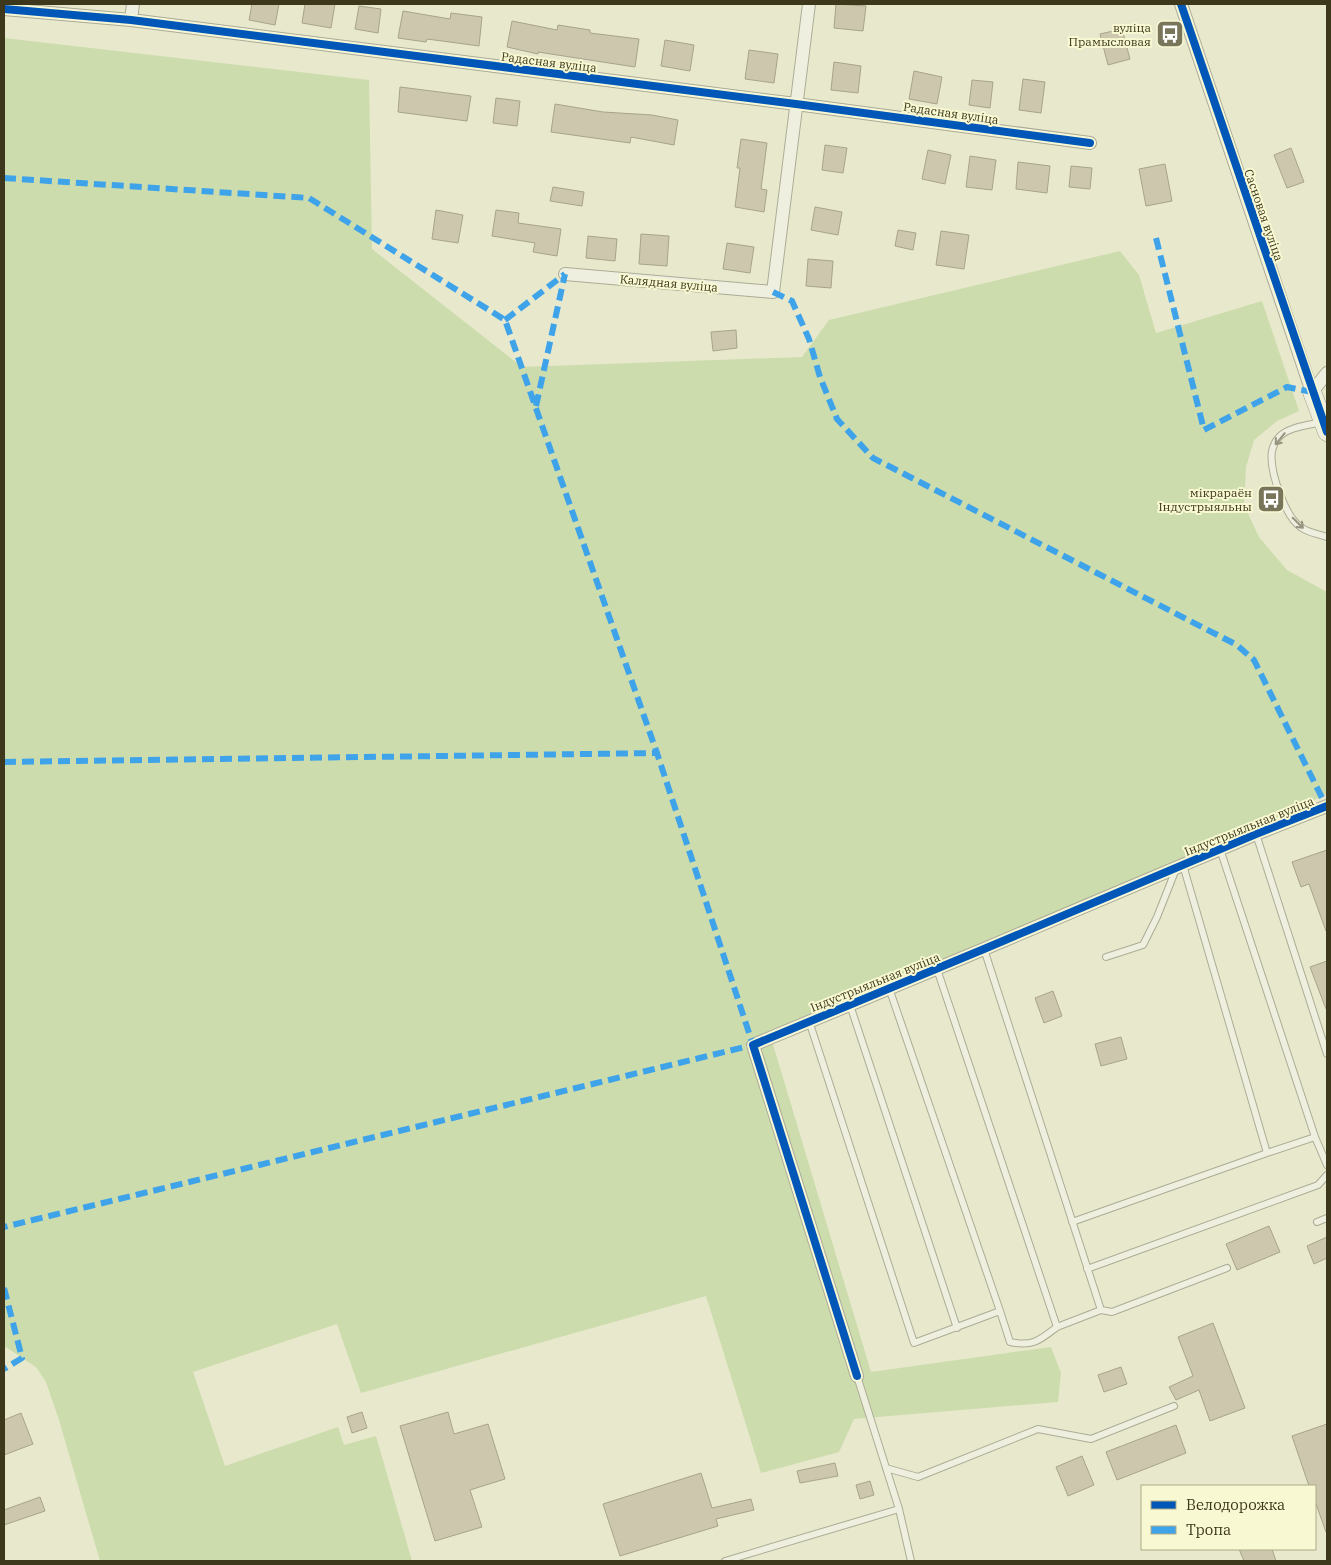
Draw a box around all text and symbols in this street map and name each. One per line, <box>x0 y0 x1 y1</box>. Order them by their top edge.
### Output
bus stop icon: вуліца Прамысловая <box>1155 19 1185 49</box>
place label: вуліца Прамысловая <box>1068 20 1151 49</box>
street label: Радасная вуліца <box>500 49 598 75</box>
street label: Радасная вуліца <box>902 99 1000 127</box>
street label: Сасновая вуліца <box>1241 167 1287 263</box>
street label: Калядная вуліца <box>619 271 719 295</box>
one-way arrow <box>1274 432 1285 445</box>
bus stop icon: мікрараён Індустрыяльны <box>1256 484 1286 514</box>
place label: мікрараён Індустрыяльны <box>1158 485 1252 514</box>
one-way arrow <box>1292 517 1304 529</box>
street label: Індустрыяльная вуліца <box>1182 793 1316 859</box>
street label: Індустрыяльная вуліца <box>808 949 942 1015</box>
legend <box>1141 1485 1316 1550</box>
text: Велодорожка <box>1186 1495 1285 1514</box>
text: Тропа <box>1186 1520 1231 1539</box>

